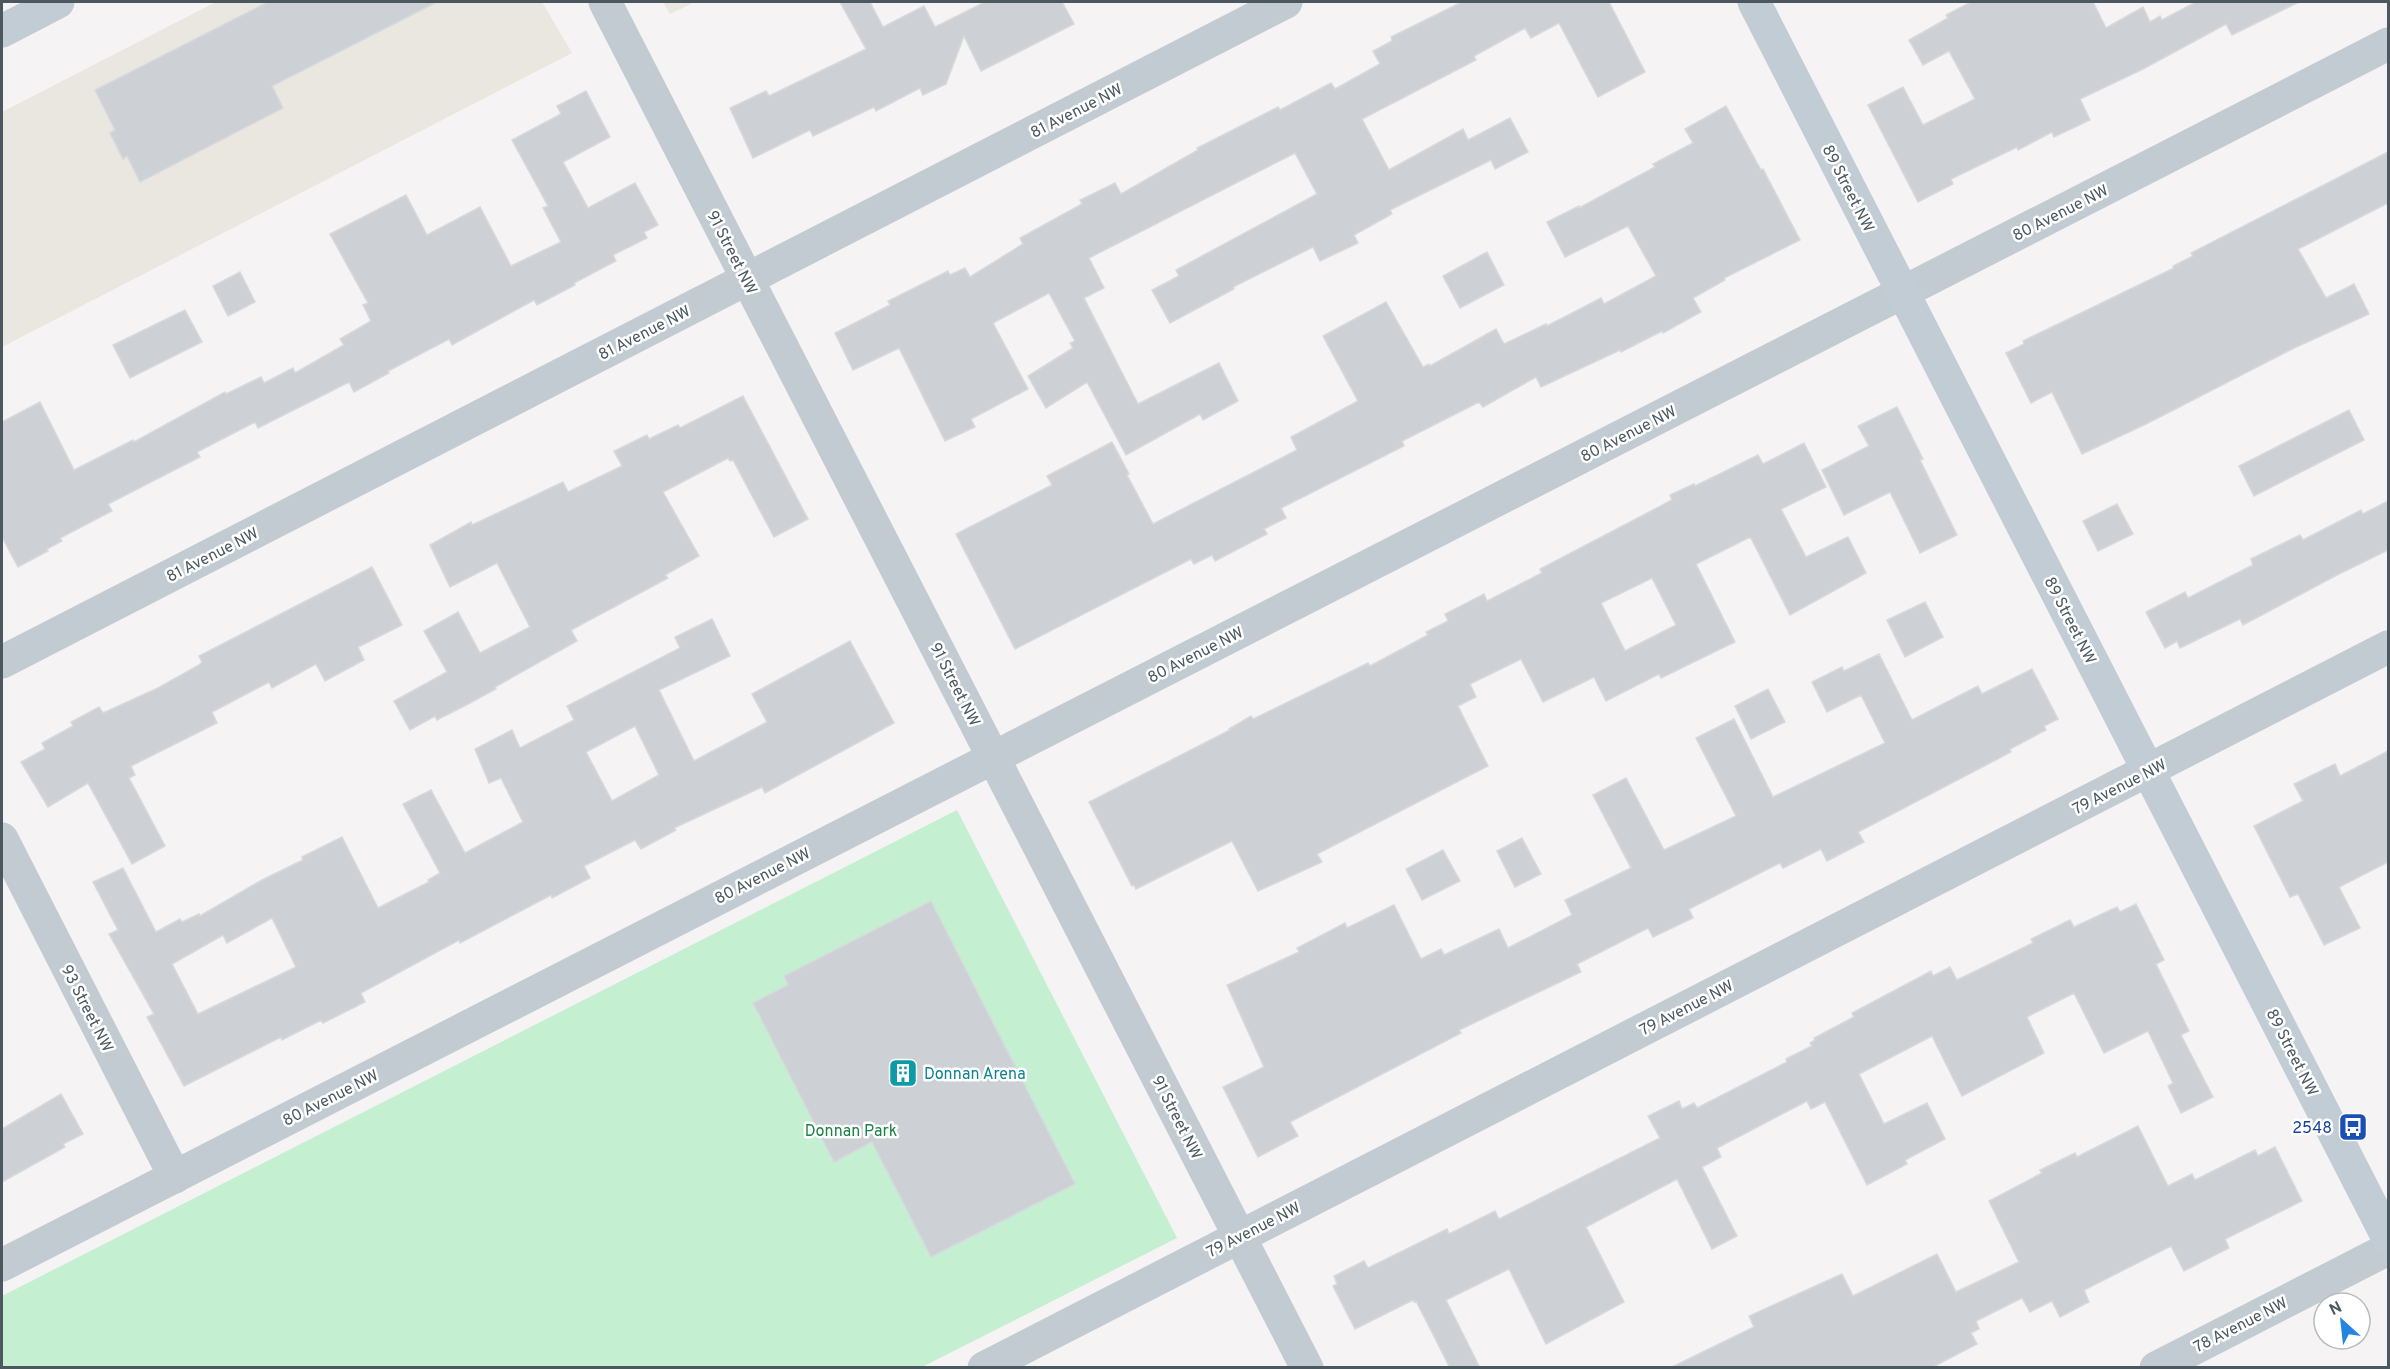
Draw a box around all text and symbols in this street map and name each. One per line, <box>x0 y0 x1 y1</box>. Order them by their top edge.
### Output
street label: 81 Avenue NW <box>1028 80 1126 144</box>
street label: 89 Street NW <box>1817 142 1878 236</box>
street label: 80 Avenue NW <box>2010 181 2112 246</box>
street label: 91 Street NW <box>701 208 761 298</box>
street label: 81 Avenue NW <box>596 302 694 366</box>
street label: 80 Avenue NW <box>1578 402 1680 467</box>
street label: 81 Avenue NW <box>164 524 262 588</box>
street label: 89 Street NW <box>2039 574 2100 668</box>
street label: 80 Avenue NW <box>1145 623 1247 688</box>
street label: 91 Street NW <box>924 640 984 730</box>
street label: 79 Avenue NW <box>2070 756 2170 820</box>
street label: 80 Avenue NW <box>712 844 814 909</box>
street label: 93 Street NW <box>56 962 117 1056</box>
street label: 79 Avenue NW <box>1637 977 1737 1041</box>
street label: 89 Street NW <box>2261 1006 2322 1100</box>
building icon: Donnan Arena <box>887 1057 919 1089</box>
place label: Donnan Arena <box>924 1065 1026 1085</box>
street label: 80 Avenue NW <box>280 1066 382 1131</box>
street label: 91 Street NW <box>1146 1073 1206 1163</box>
bus stop icon: 2548 <box>2337 1111 2369 1143</box>
place label: 2548 <box>2292 1119 2332 1139</box>
park label: Donnan Park <box>805 1122 897 1142</box>
street label: 79 Avenue NW <box>1204 1199 1304 1263</box>
north arrow <box>2312 1291 2372 1351</box>
street label: 78 Avenue NW <box>2191 1294 2291 1358</box>
text: N <box>2326 1298 2346 1321</box>

